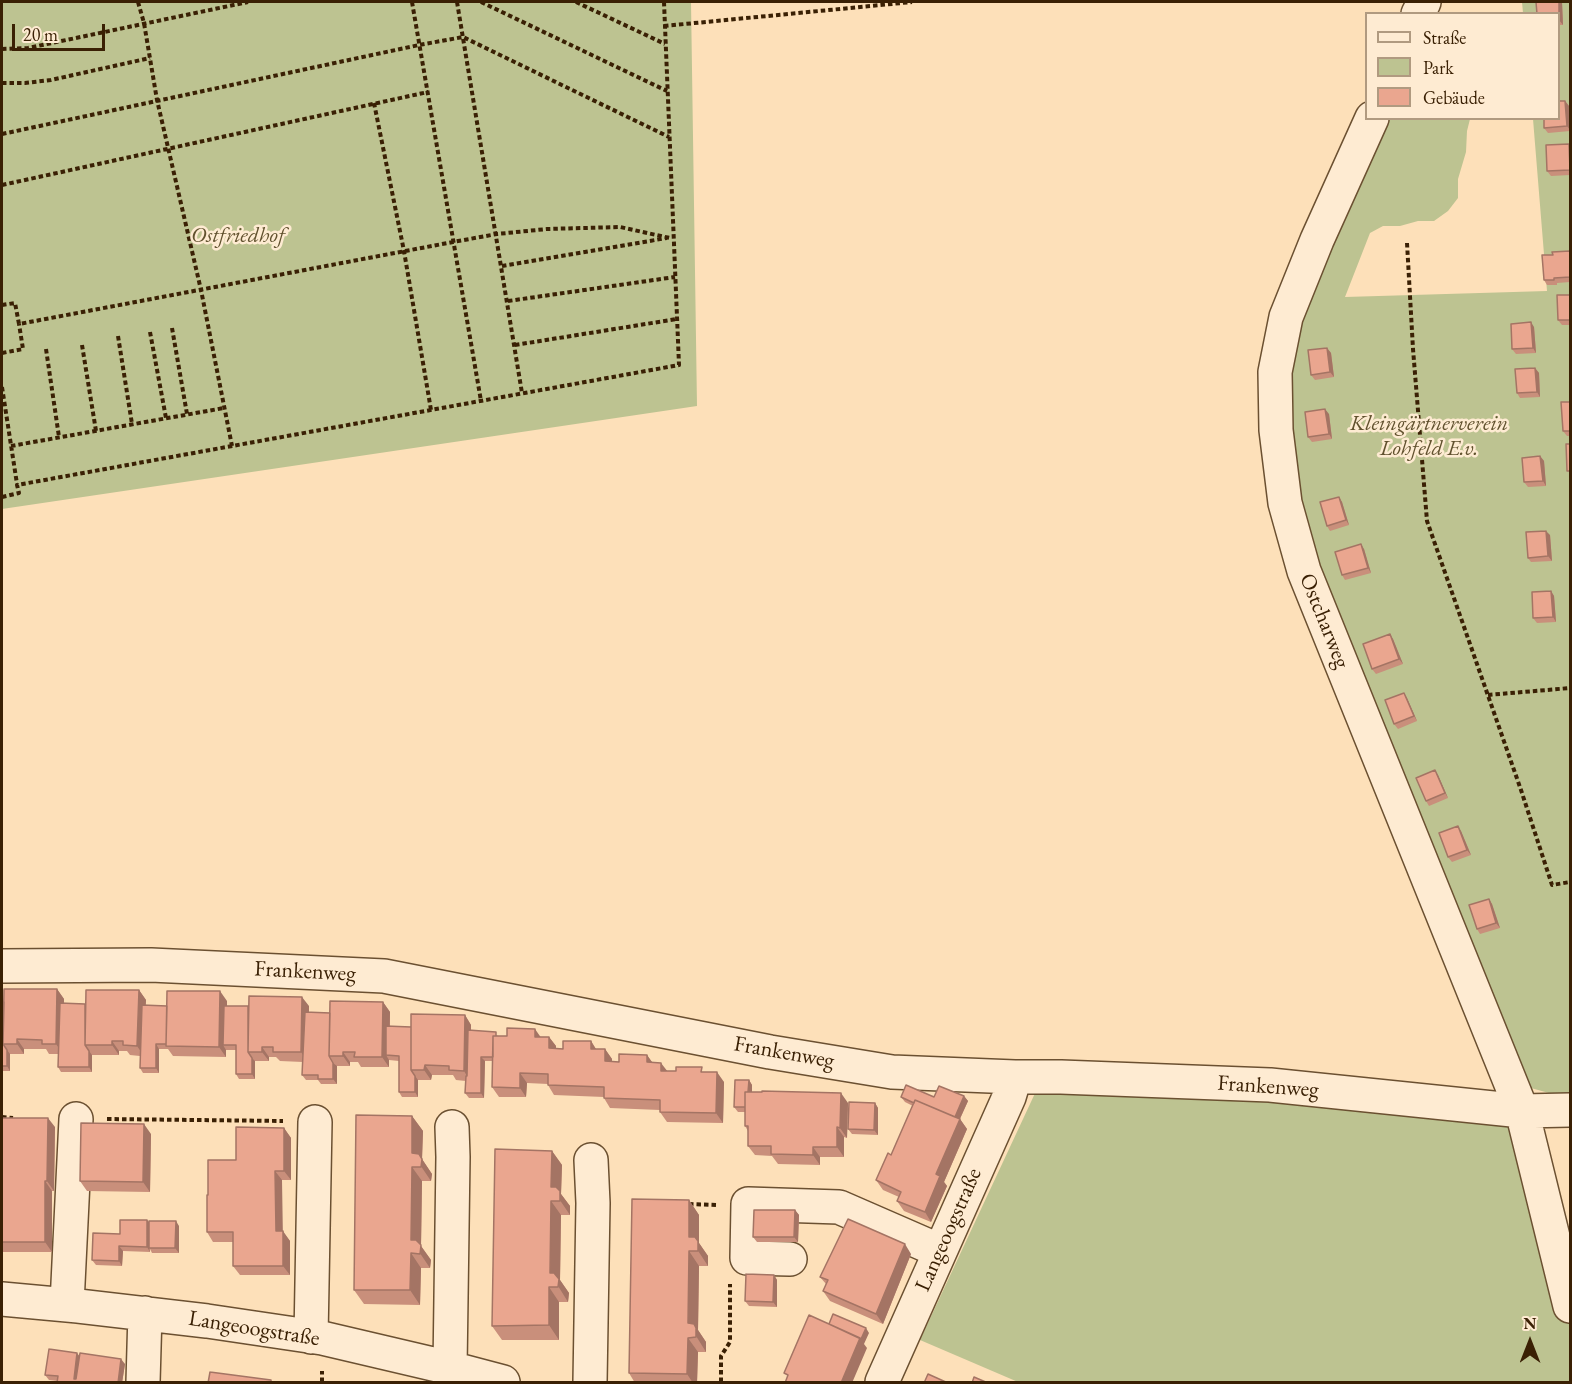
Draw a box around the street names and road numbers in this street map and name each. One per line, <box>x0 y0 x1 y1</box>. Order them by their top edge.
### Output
street label: Ostcharweg <box>1293 570 1355 672</box>
street label: Frankenweg <box>254 956 356 988</box>
street label: Frankenweg <box>732 1031 836 1075</box>
street label: Frankenweg <box>1216 1070 1320 1104</box>
street label: Langeoogstraße <box>910 1164 988 1296</box>
street label: Langeoogstraße <box>187 1306 321 1352</box>

